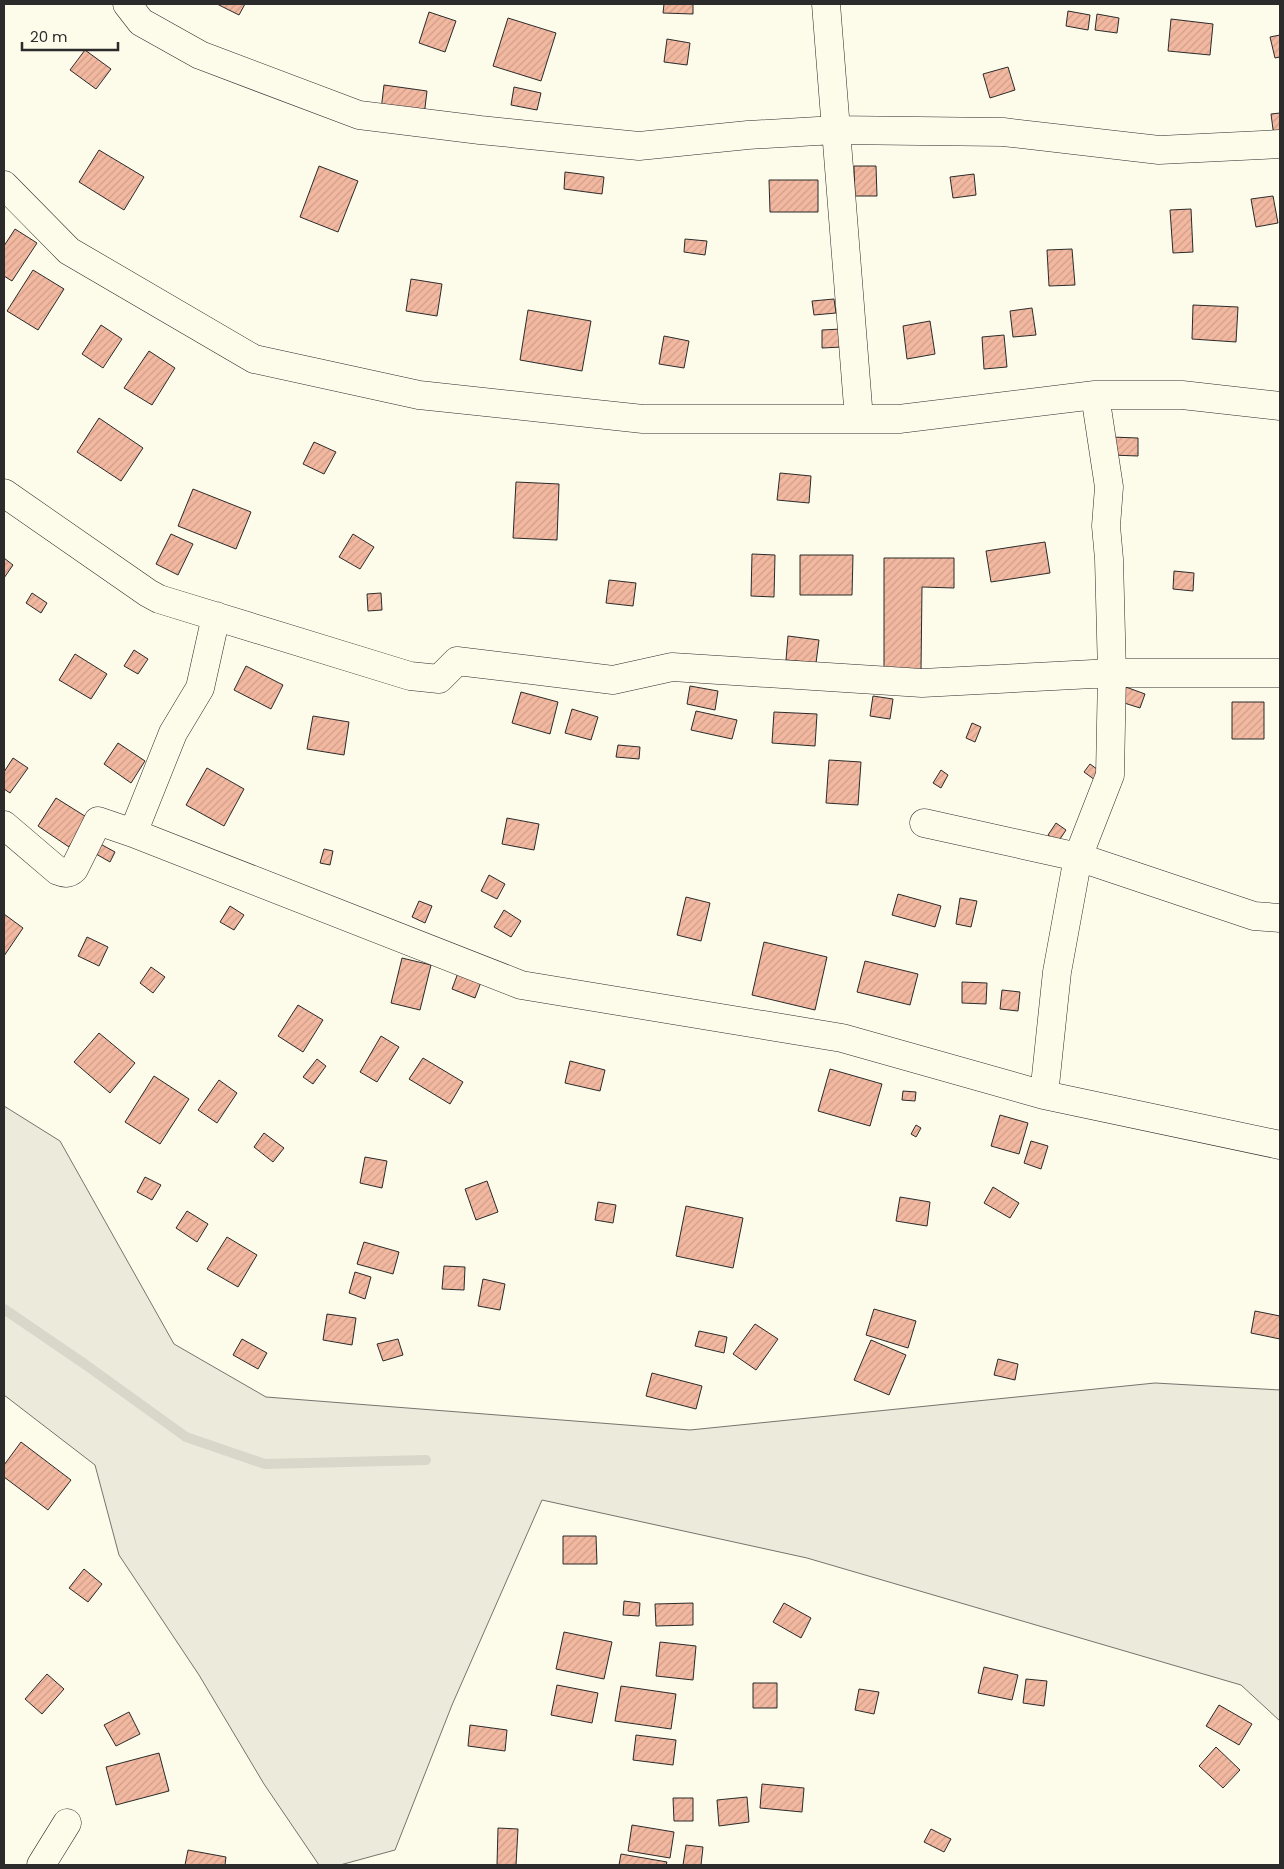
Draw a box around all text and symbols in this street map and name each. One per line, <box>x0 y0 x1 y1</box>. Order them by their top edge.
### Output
scale bar <box>22 20 119 52</box>
text: 20 m <box>30 26 68 47</box>

